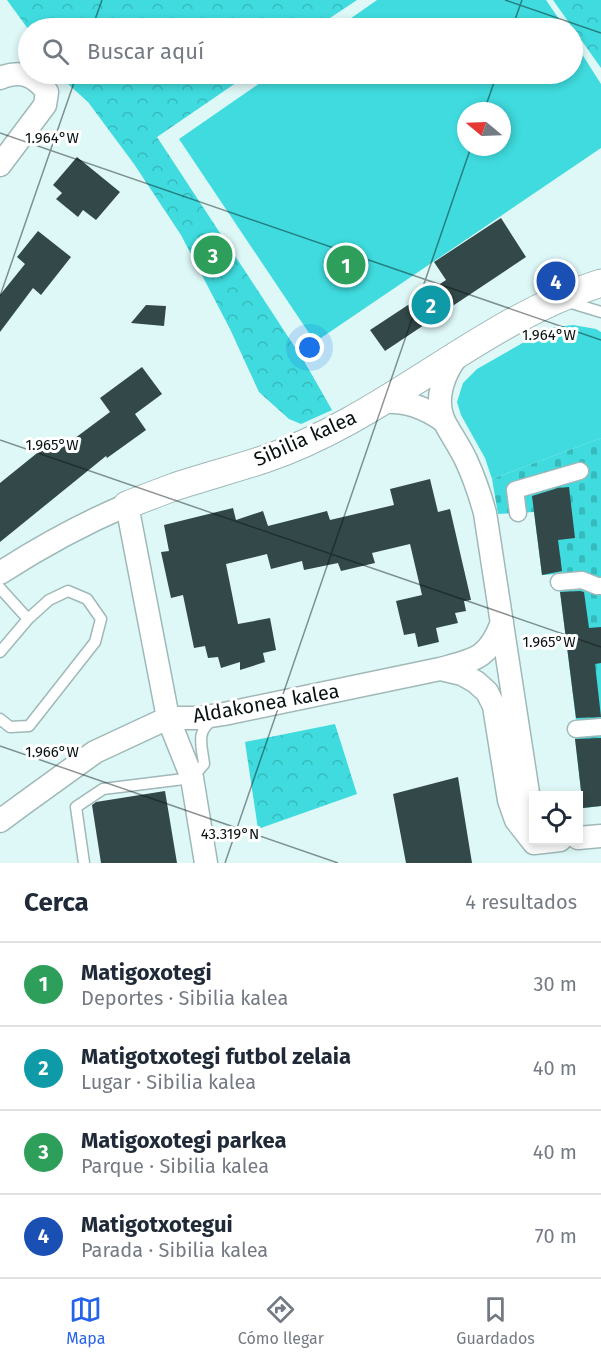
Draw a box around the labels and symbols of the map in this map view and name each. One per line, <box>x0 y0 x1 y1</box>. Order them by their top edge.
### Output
north arrow <box>457 102 511 156</box>
text: 1.964°W <box>25 129 80 147</box>
pin: 3 <box>194 232 232 278</box>
pin: 1 <box>326 242 366 288</box>
pin: 4 <box>536 258 576 304</box>
pin: 2 <box>412 282 450 328</box>
text: 1.964°W <box>522 326 577 344</box>
your location <box>295 333 324 362</box>
street label: Sibilia kalea <box>250 405 360 471</box>
text: 1.965°W <box>25 436 79 454</box>
text: 1.965°W <box>522 633 576 651</box>
street label: Aldakonea kalea <box>191 678 341 728</box>
text: 1.966°W <box>25 743 79 761</box>
text: 43.319°N <box>201 825 259 843</box>

